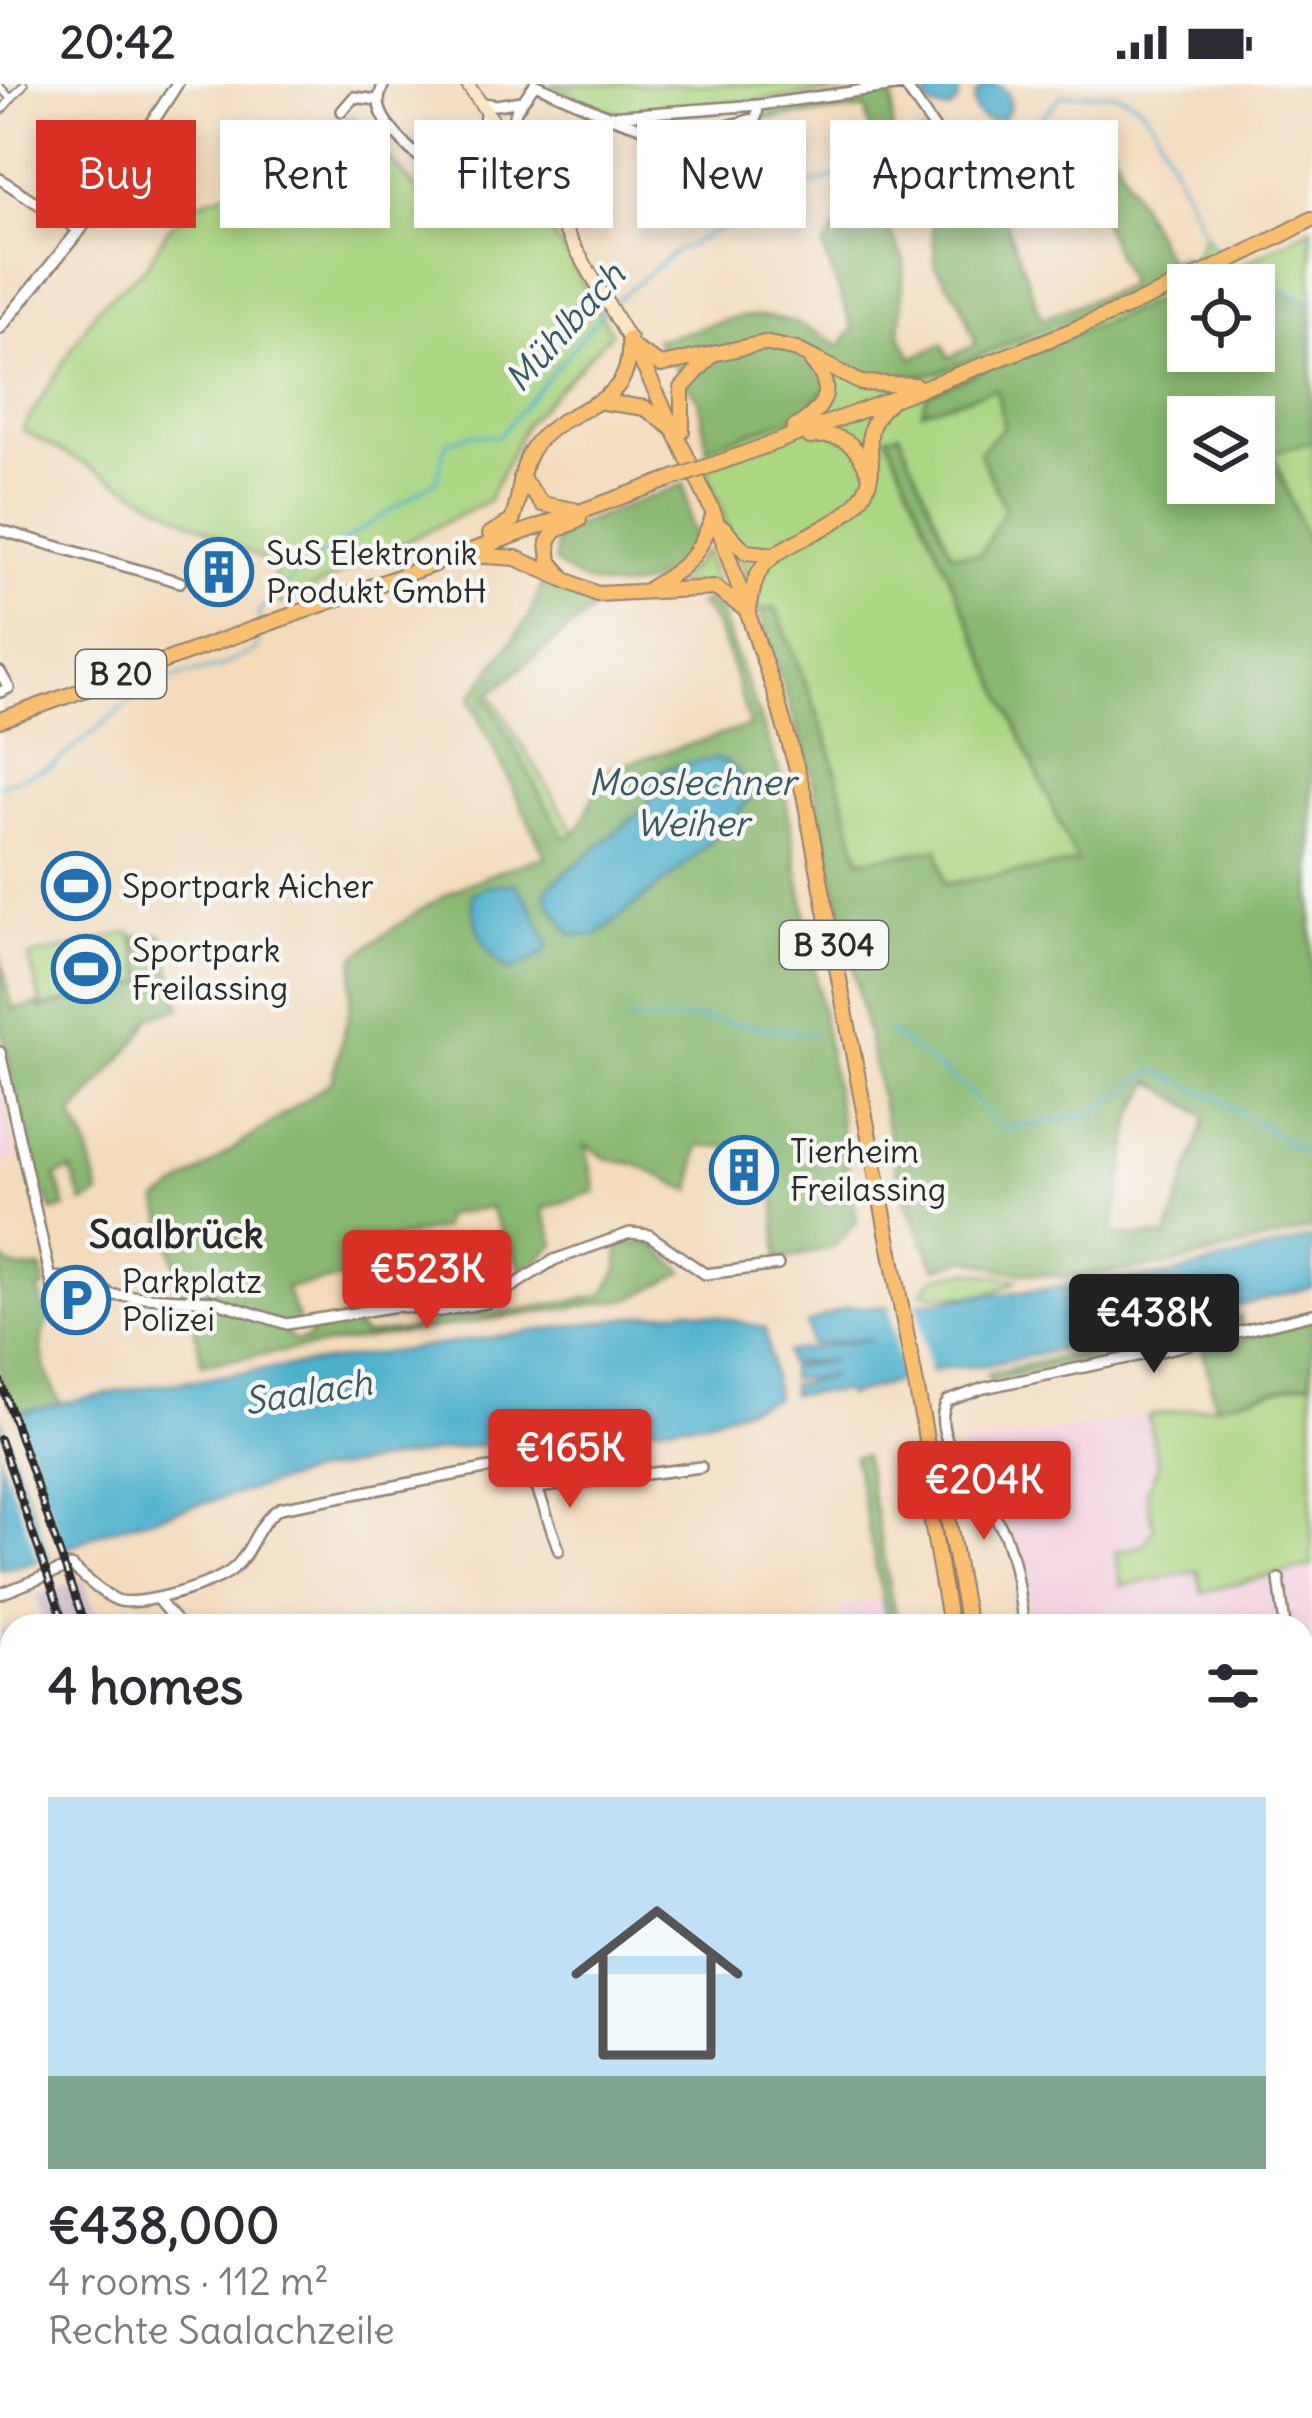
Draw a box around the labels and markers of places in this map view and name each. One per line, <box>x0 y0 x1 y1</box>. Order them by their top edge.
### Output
place label: SuS Elektronik Produkt GmbH <box>266 532 487 612</box>
building icon: SuS Elektronik Produkt GmbH <box>184 537 254 607</box>
sports icon: Sportpark Aicher <box>41 851 111 921</box>
place label: Sportpark Aicher <box>122 865 374 907</box>
place label: Sportpark Freilassing <box>132 929 288 1009</box>
sports icon: Sportpark Freilassing <box>51 934 121 1004</box>
place label: Tierheim Freilassing <box>790 1130 946 1210</box>
building icon: Tierheim Freilassing <box>709 1135 779 1205</box>
pin: €523K <box>343 1230 511 1332</box>
place label: Parkplatz Polizei <box>122 1260 262 1340</box>
parking icon: Parkplatz Polizei <box>41 1265 111 1335</box>
pin: €438K <box>1070 1274 1238 1376</box>
pin: €165K <box>486 1409 654 1511</box>
pin: €204K <box>900 1441 1068 1543</box>

